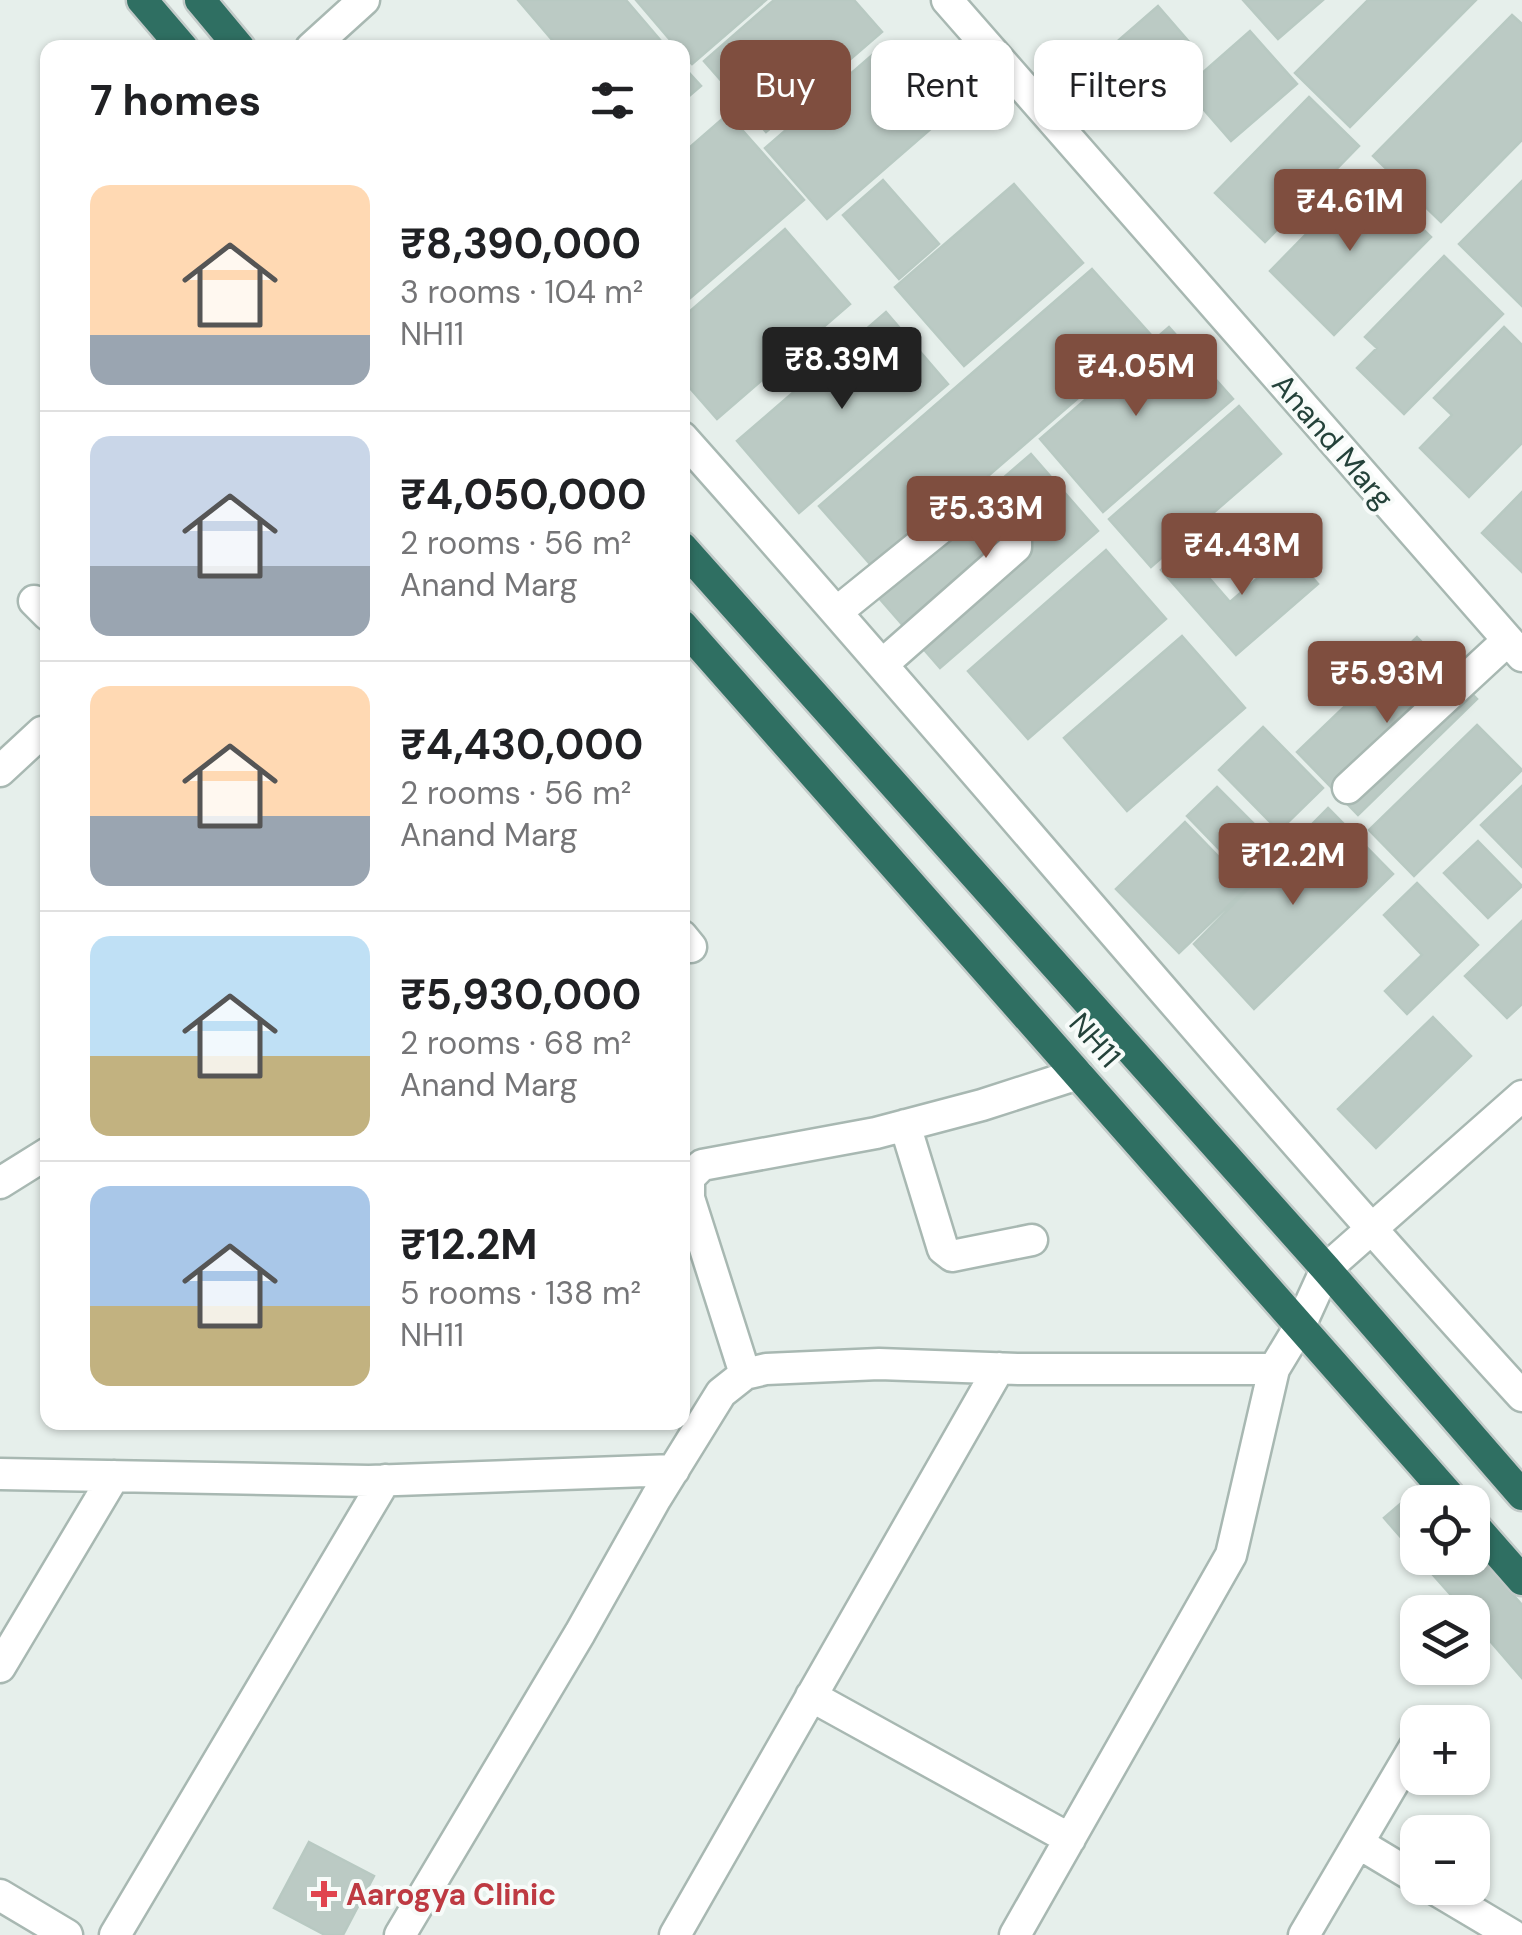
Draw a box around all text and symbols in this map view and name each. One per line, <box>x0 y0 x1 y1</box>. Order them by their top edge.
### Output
chip: Buy <box>720 40 851 130</box>
chip: Rent <box>871 40 1014 130</box>
chip: Filters <box>1034 40 1203 130</box>
text: 7 homes <box>90 73 261 128</box>
icon: filters <box>585 73 640 128</box>
pin: ₹4.61M <box>1269 169 1431 254</box>
text: ₹4.61M <box>1296 180 1404 222</box>
text: ₹8,390,000 <box>400 216 641 271</box>
icon: home <box>170 225 290 345</box>
text: 3 rooms · 104 m² <box>400 271 643 313</box>
text: NH11 <box>400 313 464 355</box>
pin: ₹8.39M <box>761 327 923 412</box>
pin: ₹4.05M <box>1055 334 1217 419</box>
text: ₹8.39M <box>784 338 900 380</box>
text: ₹4.05M <box>1077 345 1195 387</box>
street label: Anand Marg <box>1264 365 1402 517</box>
text: ₹4,050,000 <box>400 467 647 522</box>
icon: home <box>170 476 290 596</box>
pin: ₹5.33M <box>905 476 1067 561</box>
text: ₹5.33M <box>929 487 1043 529</box>
pin: ₹4.43M <box>1161 513 1323 598</box>
text: 2 rooms · 56 m² <box>400 522 631 564</box>
text: ₹4.43M <box>1184 524 1301 566</box>
text: Anand Marg <box>400 564 578 606</box>
pin: ₹5.93M <box>1306 641 1468 726</box>
text: ₹5.93M <box>1330 652 1444 694</box>
text: ₹4,430,000 <box>400 717 643 772</box>
icon: home <box>170 726 290 846</box>
text: 2 rooms · 56 m² <box>400 772 631 814</box>
text: Anand Marg <box>400 814 578 856</box>
pin: ₹12.2M <box>1212 823 1374 908</box>
text: ₹12.2M <box>1241 834 1345 876</box>
text: ₹5,930,000 <box>400 967 641 1022</box>
icon: home <box>170 976 290 1096</box>
street label: NH11 <box>1061 1005 1129 1075</box>
text: 2 rooms · 68 m² <box>400 1022 631 1064</box>
text: Anand Marg <box>400 1064 578 1106</box>
text: ₹12.2M <box>400 1217 537 1272</box>
icon: home <box>170 1226 290 1346</box>
text: 5 rooms · 138 m² <box>400 1272 641 1314</box>
text: NH11 <box>400 1314 464 1356</box>
map controls <box>1400 1485 1490 1905</box>
button: locate <box>1400 1485 1490 1575</box>
button: layers <box>1400 1595 1490 1685</box>
button: + <box>1400 1705 1490 1795</box>
button: − <box>1400 1815 1490 1905</box>
place label: Aarogya Clinic <box>346 1875 556 1914</box>
marker: Aarogya Clinic <box>311 1881 337 1907</box>

